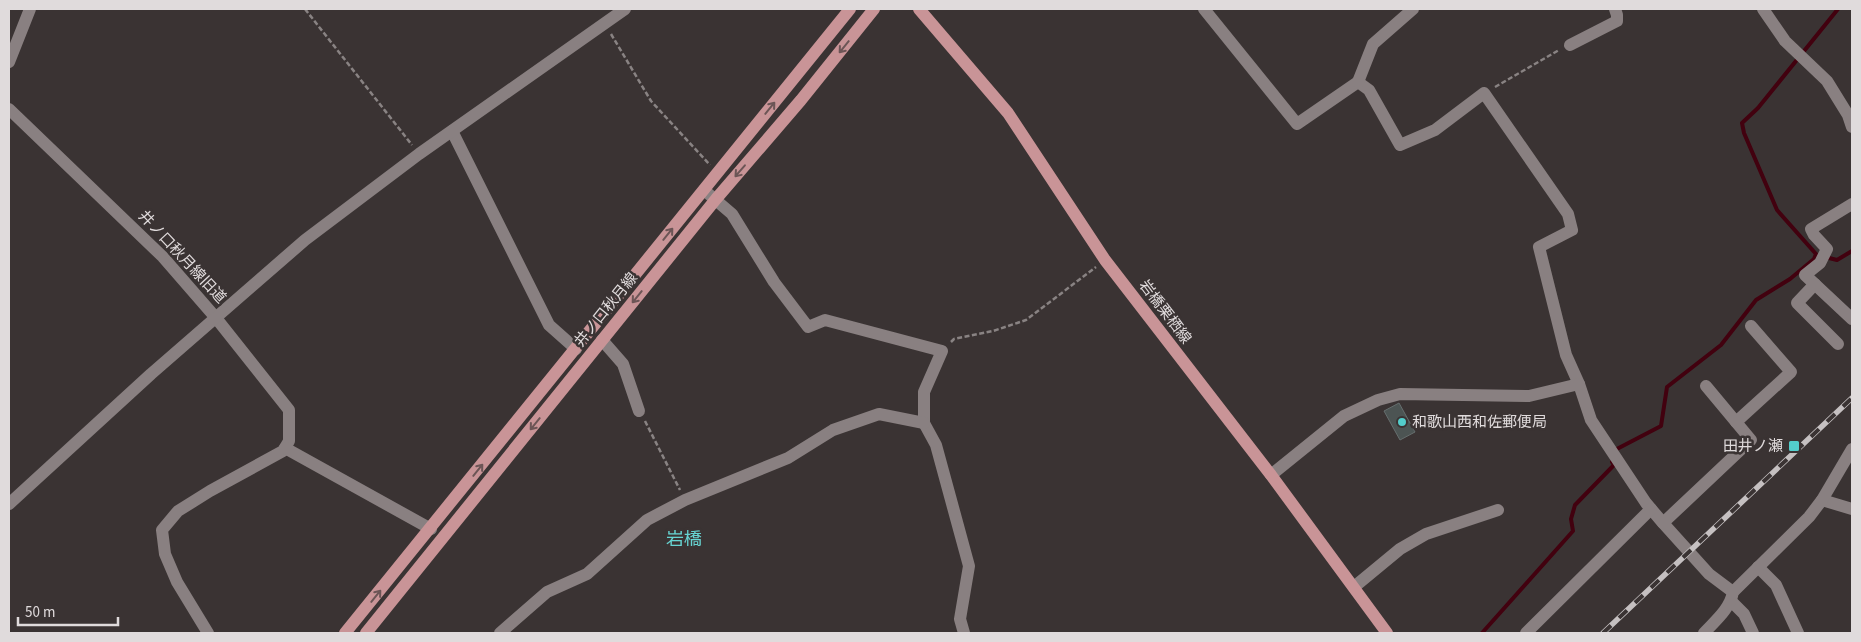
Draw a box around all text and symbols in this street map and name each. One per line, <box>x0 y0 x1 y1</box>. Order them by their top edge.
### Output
one-way arrow <box>838 40 849 53</box>
one-way arrow <box>765 101 776 114</box>
one-way arrow <box>734 165 745 178</box>
street label: 井ノ口秋月線旧道 <box>133 206 231 308</box>
one-way arrow <box>663 228 674 241</box>
street label: 井ノ口秋月線 <box>570 268 642 352</box>
street label: 岩橋栗栖線 <box>1134 276 1196 348</box>
one-way arrow <box>632 291 643 304</box>
place label: 和歌山西和佐郵便局 <box>1412 412 1547 433</box>
marker: 和歌山西和佐郵便局 <box>1396 416 1408 428</box>
one-way arrow <box>529 417 540 430</box>
place label: 田井ノ瀬 <box>1723 436 1783 457</box>
marker: 田井ノ瀬 <box>1787 439 1801 453</box>
one-way arrow <box>473 463 484 476</box>
district label: 岩橋 <box>666 527 702 552</box>
one-way arrow <box>370 589 381 602</box>
scale bar <box>18 594 118 626</box>
text: 50 m <box>25 602 55 623</box>

